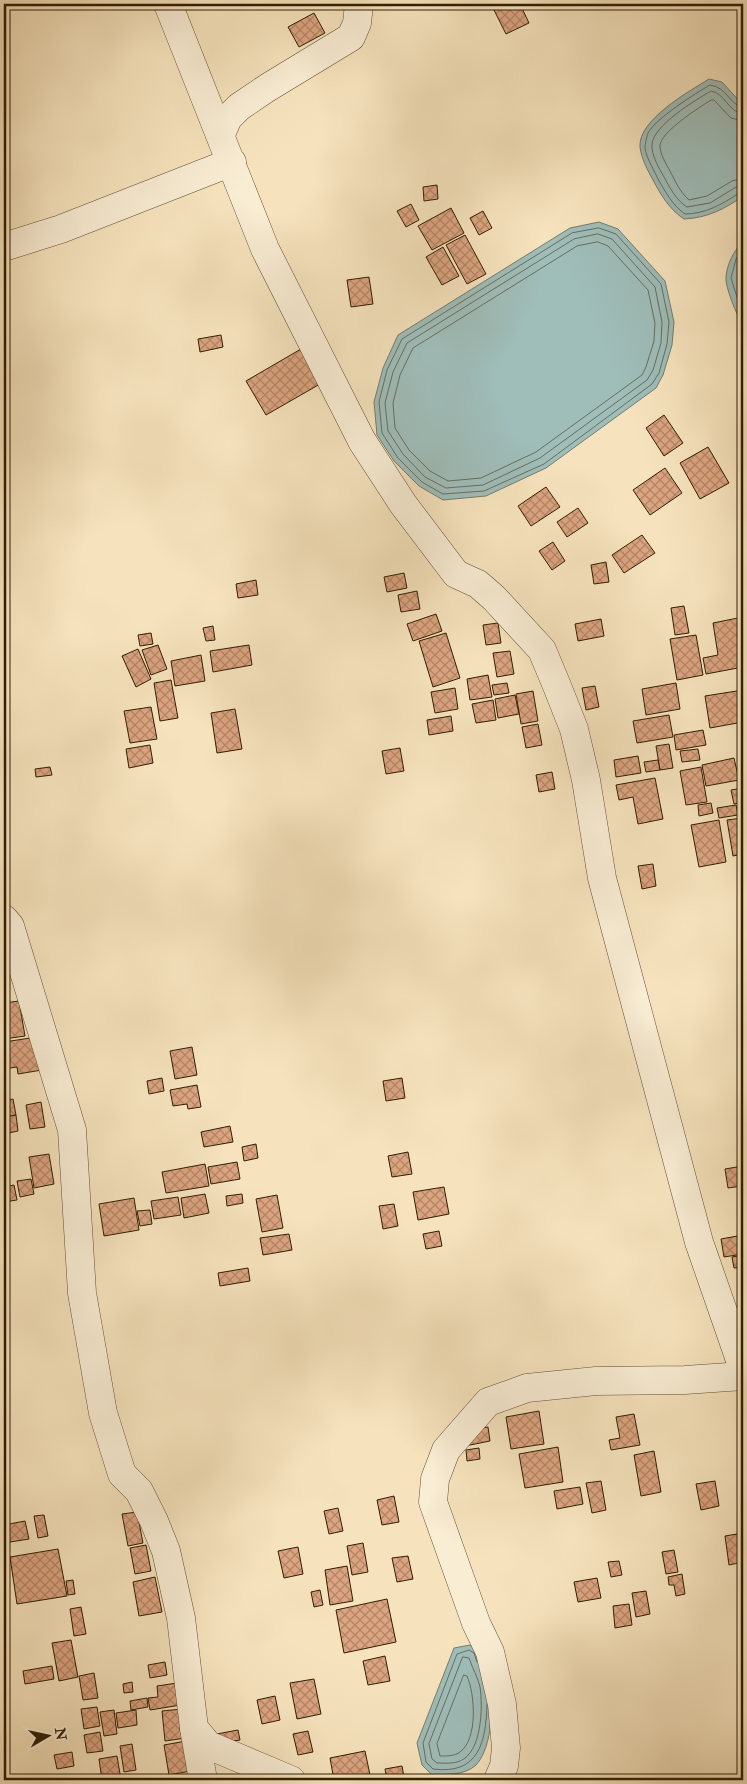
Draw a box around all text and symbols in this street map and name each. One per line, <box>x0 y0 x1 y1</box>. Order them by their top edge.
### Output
north arrow <box>22 1712 72 1762</box>
text: N <box>51 1726 70 1742</box>

